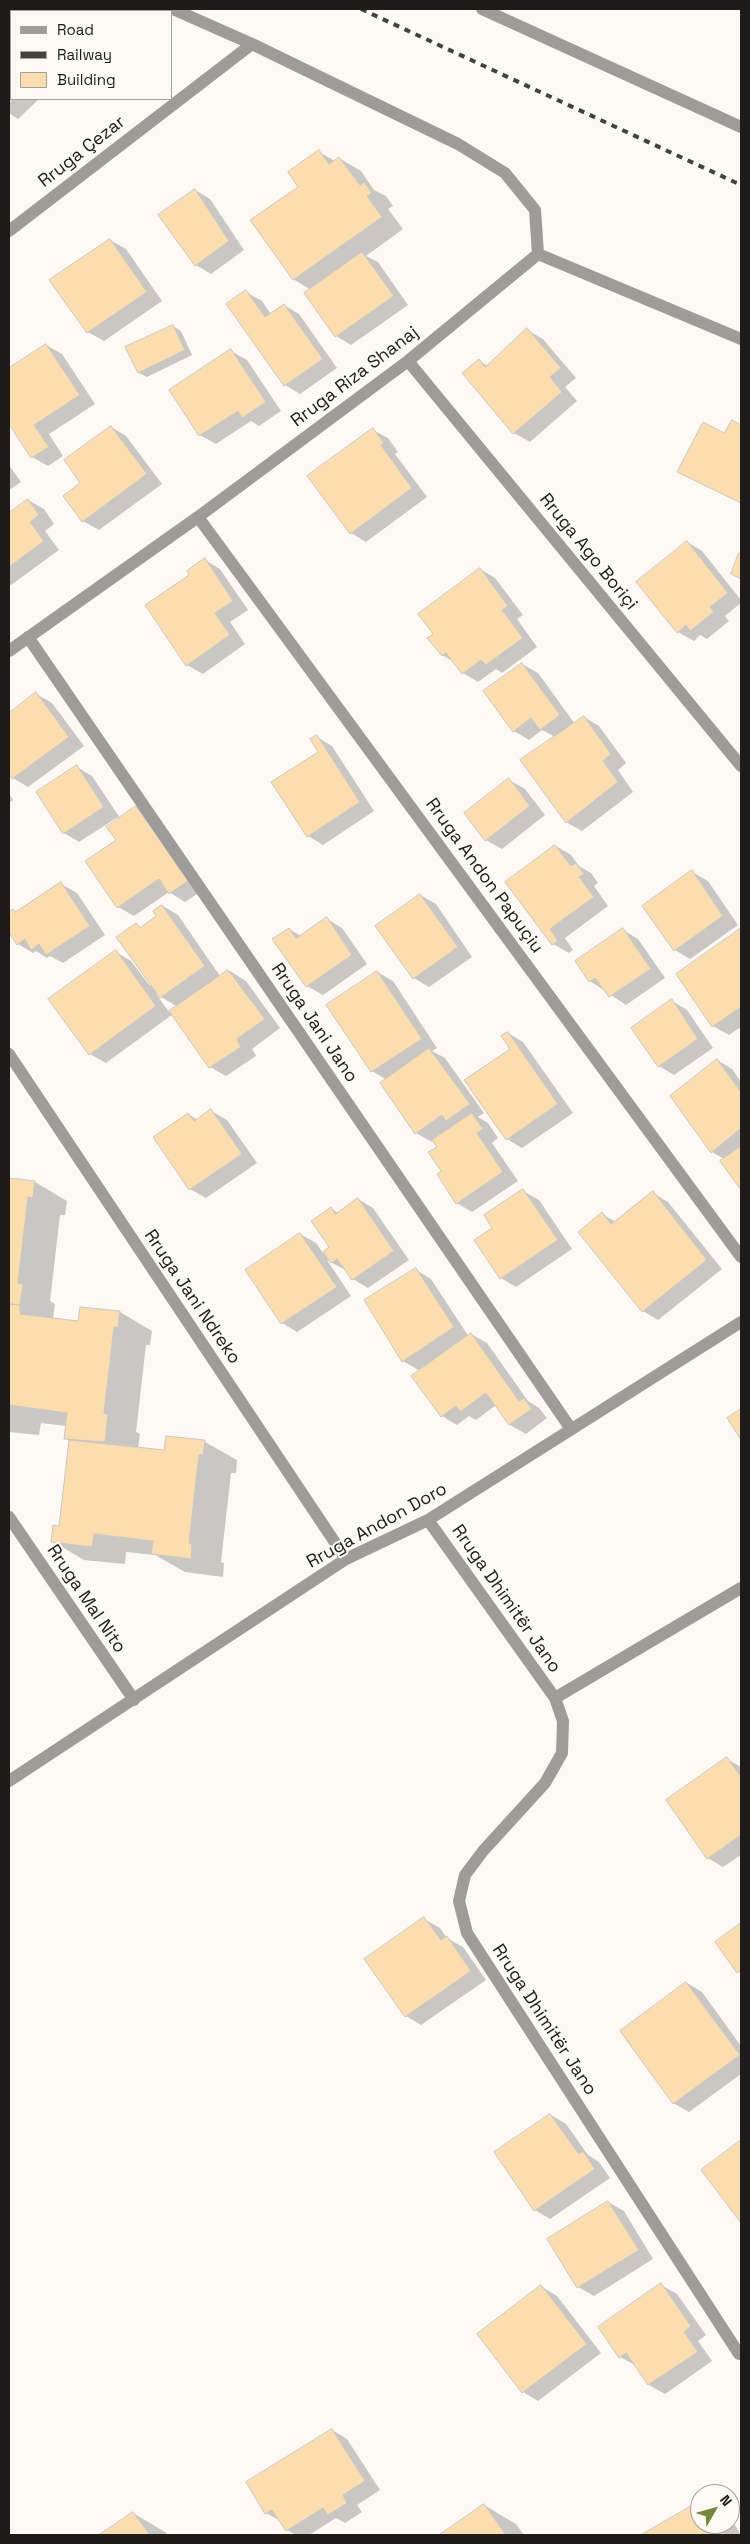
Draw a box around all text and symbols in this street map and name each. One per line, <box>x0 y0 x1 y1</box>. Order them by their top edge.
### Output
legend <box>10 10 172 100</box>
text: Road <box>57 20 94 39</box>
text: Railway <box>57 45 112 64</box>
text: Building <box>57 70 116 89</box>
street label: Rruga Çezar <box>34 111 130 193</box>
street label: Rruga Riza Shanaj <box>287 322 423 432</box>
street label: Rruga Ago Boriçi <box>534 489 642 615</box>
street label: Rruga Andon Papuçiu <box>421 794 547 958</box>
street label: Rruga Jani Jano <box>266 959 362 1087</box>
street label: Rruga Jani Ndreko <box>139 1226 245 1368</box>
street label: Rruga Andon Doro <box>303 1478 451 1574</box>
street label: Rruga Dhimitër Jano <box>447 1521 565 1677</box>
street label: Rruga Mal Nito <box>42 1541 130 1657</box>
street label: Rruga Dhimitër Jano <box>487 1940 601 2100</box>
north arrow <box>690 2484 740 2534</box>
text: N <box>716 2491 736 2510</box>

